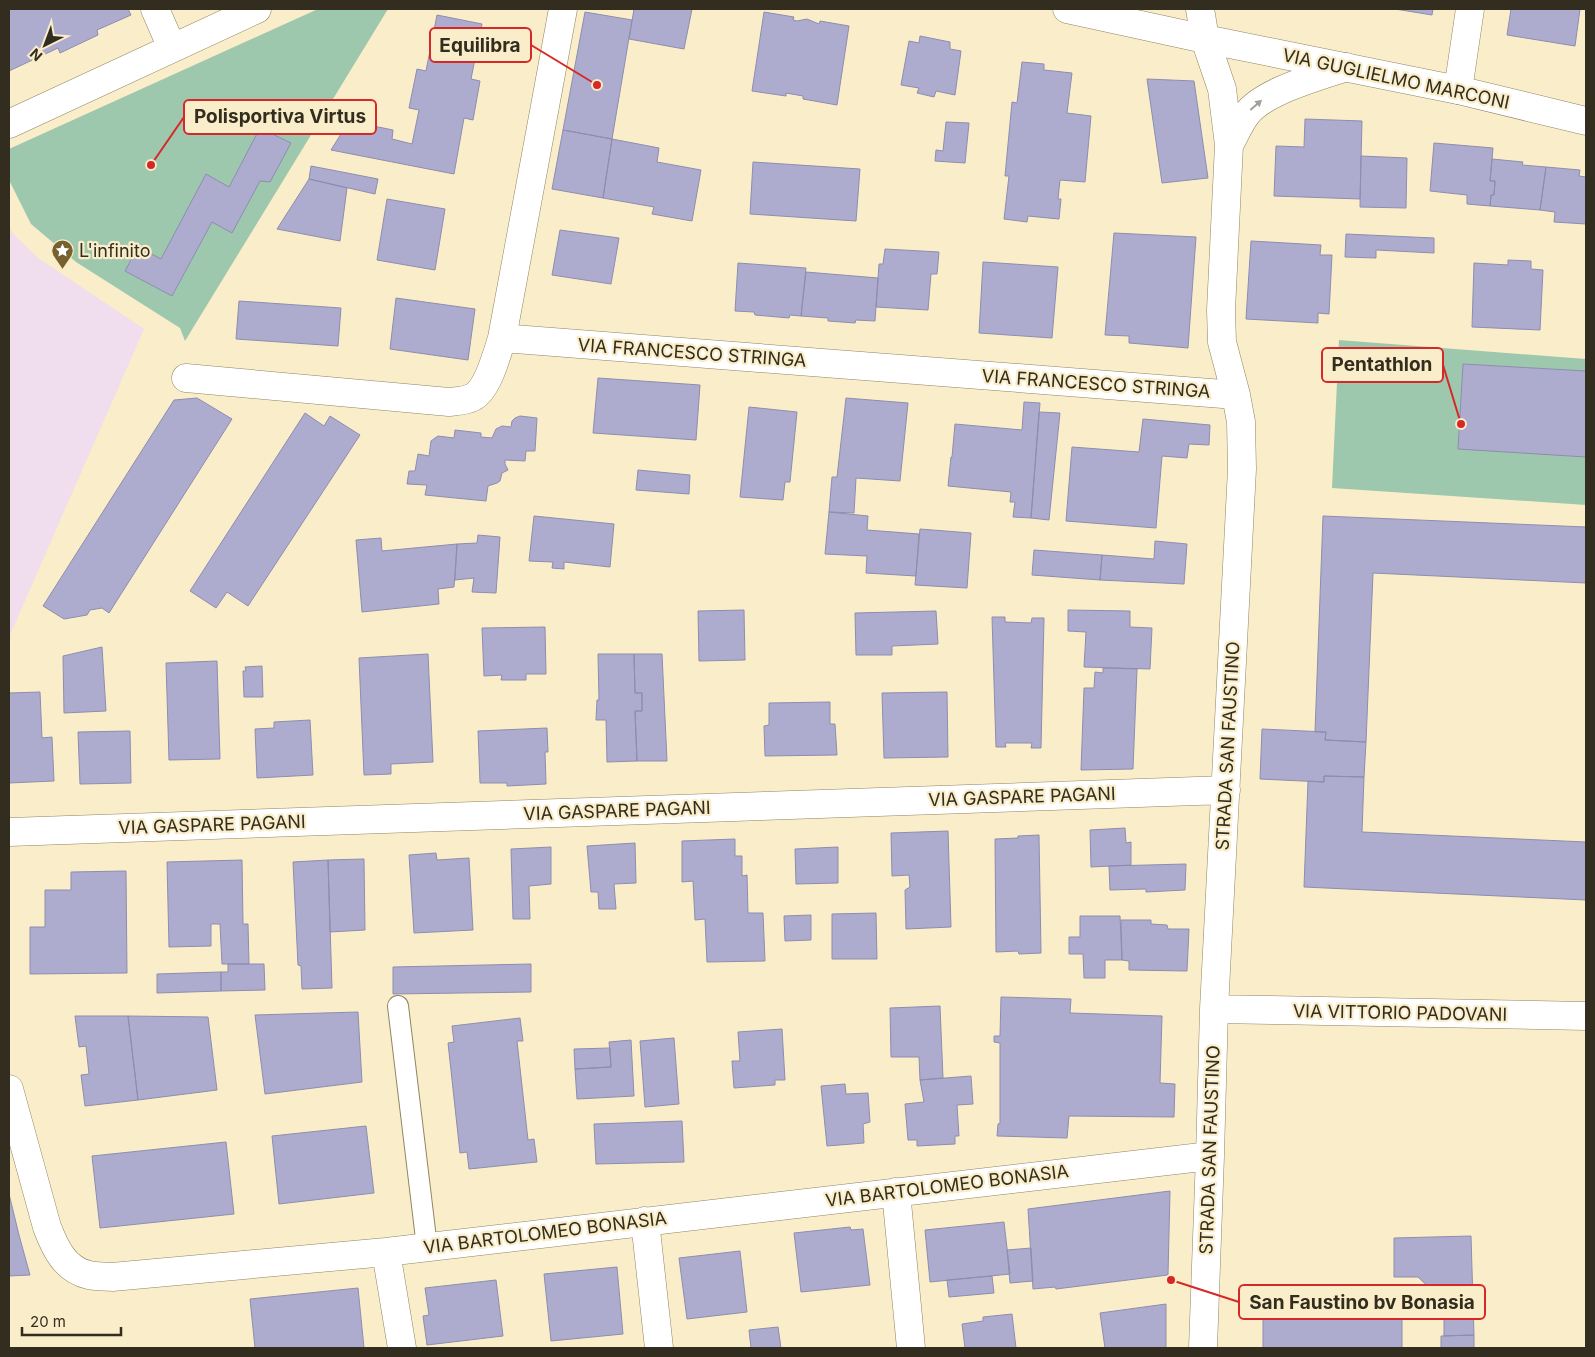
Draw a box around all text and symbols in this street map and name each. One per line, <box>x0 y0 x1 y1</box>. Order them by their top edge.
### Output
north arrow <box>20 20 70 70</box>
callout: Equilibra <box>430 28 531 62</box>
text: Equilibra <box>439 34 521 57</box>
street label: VIA GUGLIELMO MARCONI <box>1281 44 1512 113</box>
text: N <box>26 45 46 65</box>
callout: Polisportiva Virtus <box>184 100 376 134</box>
one-way arrow <box>1249 100 1262 111</box>
text: Polisportiva Virtus <box>194 105 366 128</box>
place icon: L'infinito <box>51 239 75 270</box>
place label: L'infinito <box>79 240 150 261</box>
street label: VIA FRANCESCO STRINGA <box>577 334 807 371</box>
callout: Pentathlon <box>1322 348 1443 382</box>
text: Pentathlon <box>1332 353 1432 376</box>
street label: VIA FRANCESCO STRINGA <box>981 365 1211 402</box>
street label: STRADA SAN FAUSTINO <box>1212 641 1243 851</box>
street label: VIA GASPARE PAGANI <box>928 783 1116 810</box>
street label: VIA GASPARE PAGANI <box>523 797 711 824</box>
street label: VIA GASPARE PAGANI <box>118 811 306 838</box>
street label: VIA VITTORIO PADOVANI <box>1293 1000 1507 1025</box>
street label: STRADA SAN FAUSTINO <box>1195 1045 1224 1255</box>
street label: VIA BARTOLOMEO BONASIA <box>824 1160 1070 1211</box>
street label: VIA BARTOLOMEO BONASIA <box>422 1207 668 1258</box>
callout: San Faustino bv Bonasia <box>1239 1285 1485 1319</box>
text: San Faustino bv Bonasia <box>1249 1291 1475 1314</box>
scale bar <box>22 1304 121 1336</box>
text: 20 m <box>30 1312 66 1331</box>

